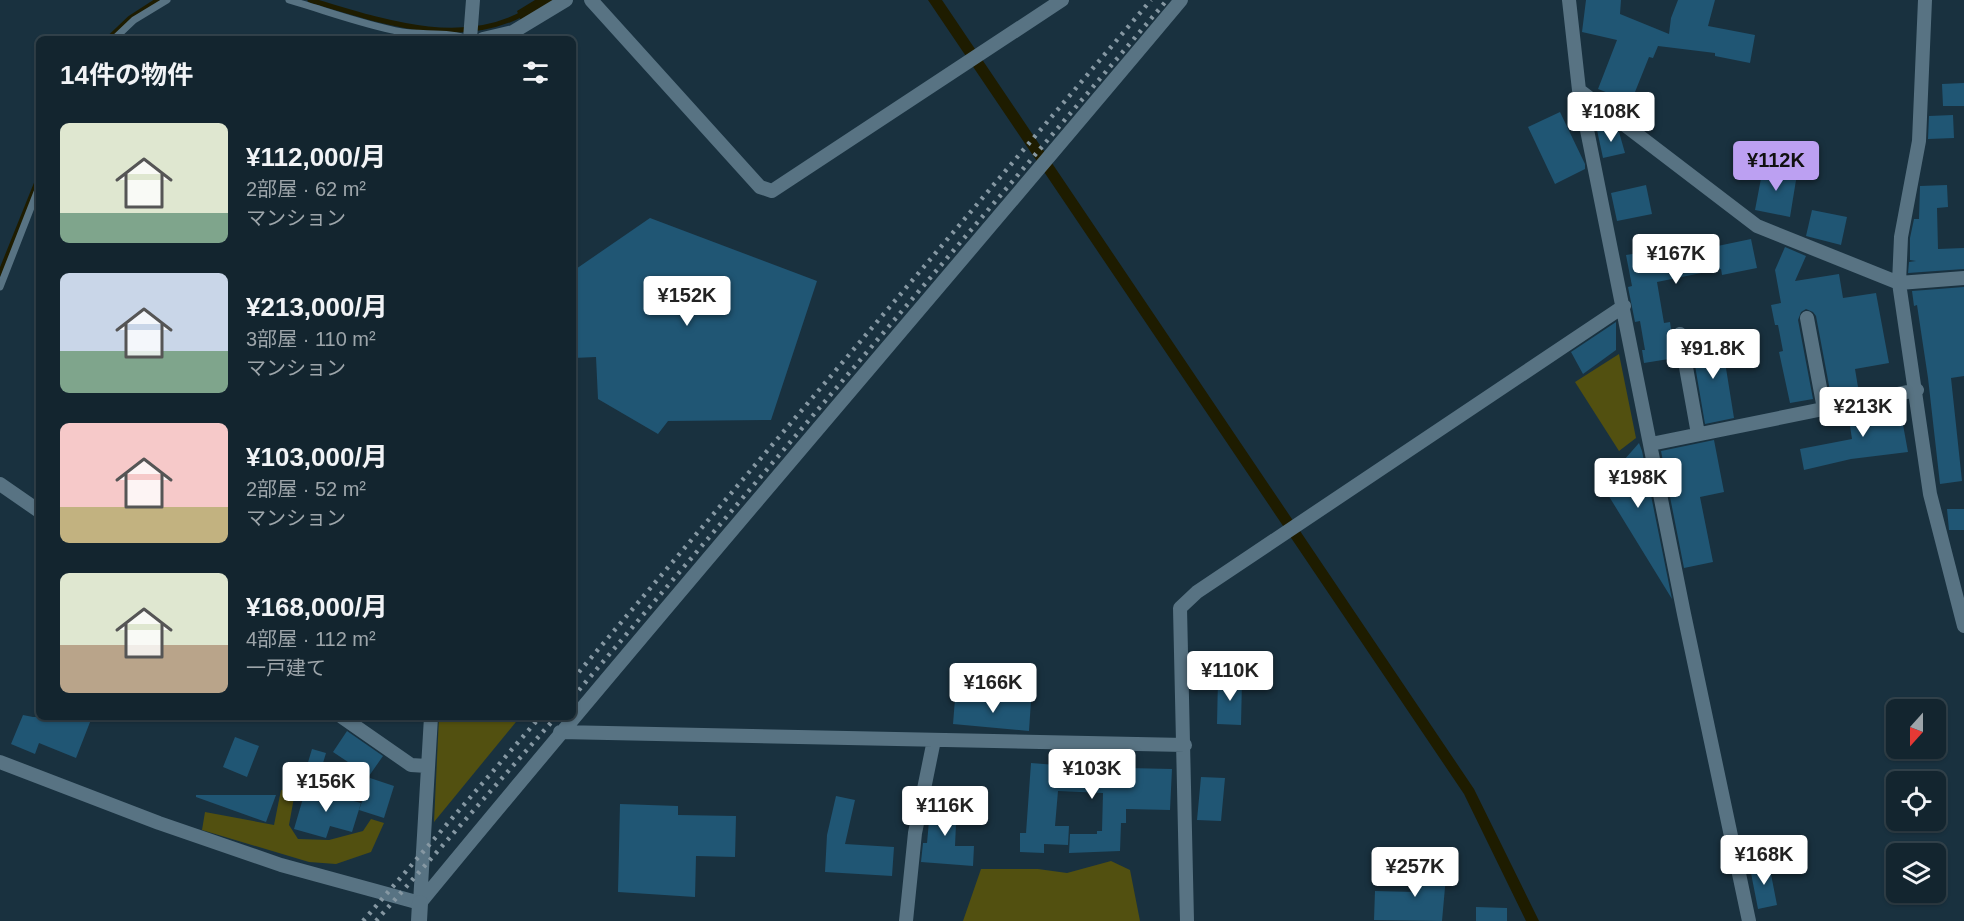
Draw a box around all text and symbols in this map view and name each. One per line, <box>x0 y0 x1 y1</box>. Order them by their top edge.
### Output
icon: filters <box>519 56 552 89</box>
text: 14件の物件 <box>60 60 193 90</box>
pin: ¥108K <box>1569 92 1653 143</box>
text: ¥108K <box>1582 100 1640 122</box>
pin: ¥112K <box>1734 141 1818 192</box>
text: ¥112,000/月 <box>246 142 386 172</box>
icon: home <box>108 147 180 219</box>
text: ¥112K <box>1747 149 1805 171</box>
text: 2部屋 · 62 m² <box>246 178 366 200</box>
text: マンション <box>246 207 346 229</box>
pin: ¥167K <box>1634 234 1718 285</box>
text: ¥167K <box>1647 242 1705 264</box>
pin: ¥152K <box>645 276 729 327</box>
text: ¥152K <box>658 284 716 306</box>
text: ¥213,000/月 <box>246 292 388 322</box>
icon: home <box>108 297 180 369</box>
text: 3部屋 · 110 m² <box>246 328 376 350</box>
pin: ¥91.8K <box>1664 329 1762 380</box>
text: ¥91.8K <box>1681 337 1745 359</box>
text: マンション <box>246 357 346 379</box>
pin: ¥213K <box>1821 387 1905 438</box>
text: ¥213K <box>1834 395 1892 417</box>
text: ¥103,000/月 <box>246 442 388 472</box>
icon: home <box>108 447 180 519</box>
pin: ¥198K <box>1596 458 1680 509</box>
text: ¥198K <box>1609 466 1667 488</box>
text: 2部屋 · 52 m² <box>246 478 366 500</box>
text: マンション <box>246 507 346 529</box>
text: ¥168,000/月 <box>246 592 388 622</box>
icon: home <box>108 597 180 669</box>
text: 4部屋 · 112 m² <box>246 628 376 650</box>
pin: ¥110K <box>1188 651 1272 702</box>
text: 一戸建て <box>246 657 326 679</box>
text: ¥110K <box>1201 659 1259 681</box>
pin: ¥166K <box>951 663 1035 714</box>
text: ¥166K <box>964 671 1022 693</box>
north arrow <box>1886 699 1946 759</box>
map controls <box>1886 699 1946 903</box>
pin: ¥103K <box>1050 749 1134 800</box>
text: ¥103K <box>1063 757 1121 779</box>
pin: ¥156K <box>284 762 368 813</box>
text: ¥156K <box>297 770 355 792</box>
button: locate <box>1886 771 1946 831</box>
pin: ¥116K <box>903 786 987 837</box>
text: ¥116K <box>916 794 974 816</box>
pin: ¥168K <box>1722 835 1806 886</box>
text: ¥168K <box>1735 843 1793 865</box>
button: layers <box>1886 843 1946 903</box>
pin: ¥257K <box>1373 847 1457 898</box>
text: ¥257K <box>1386 855 1444 877</box>

